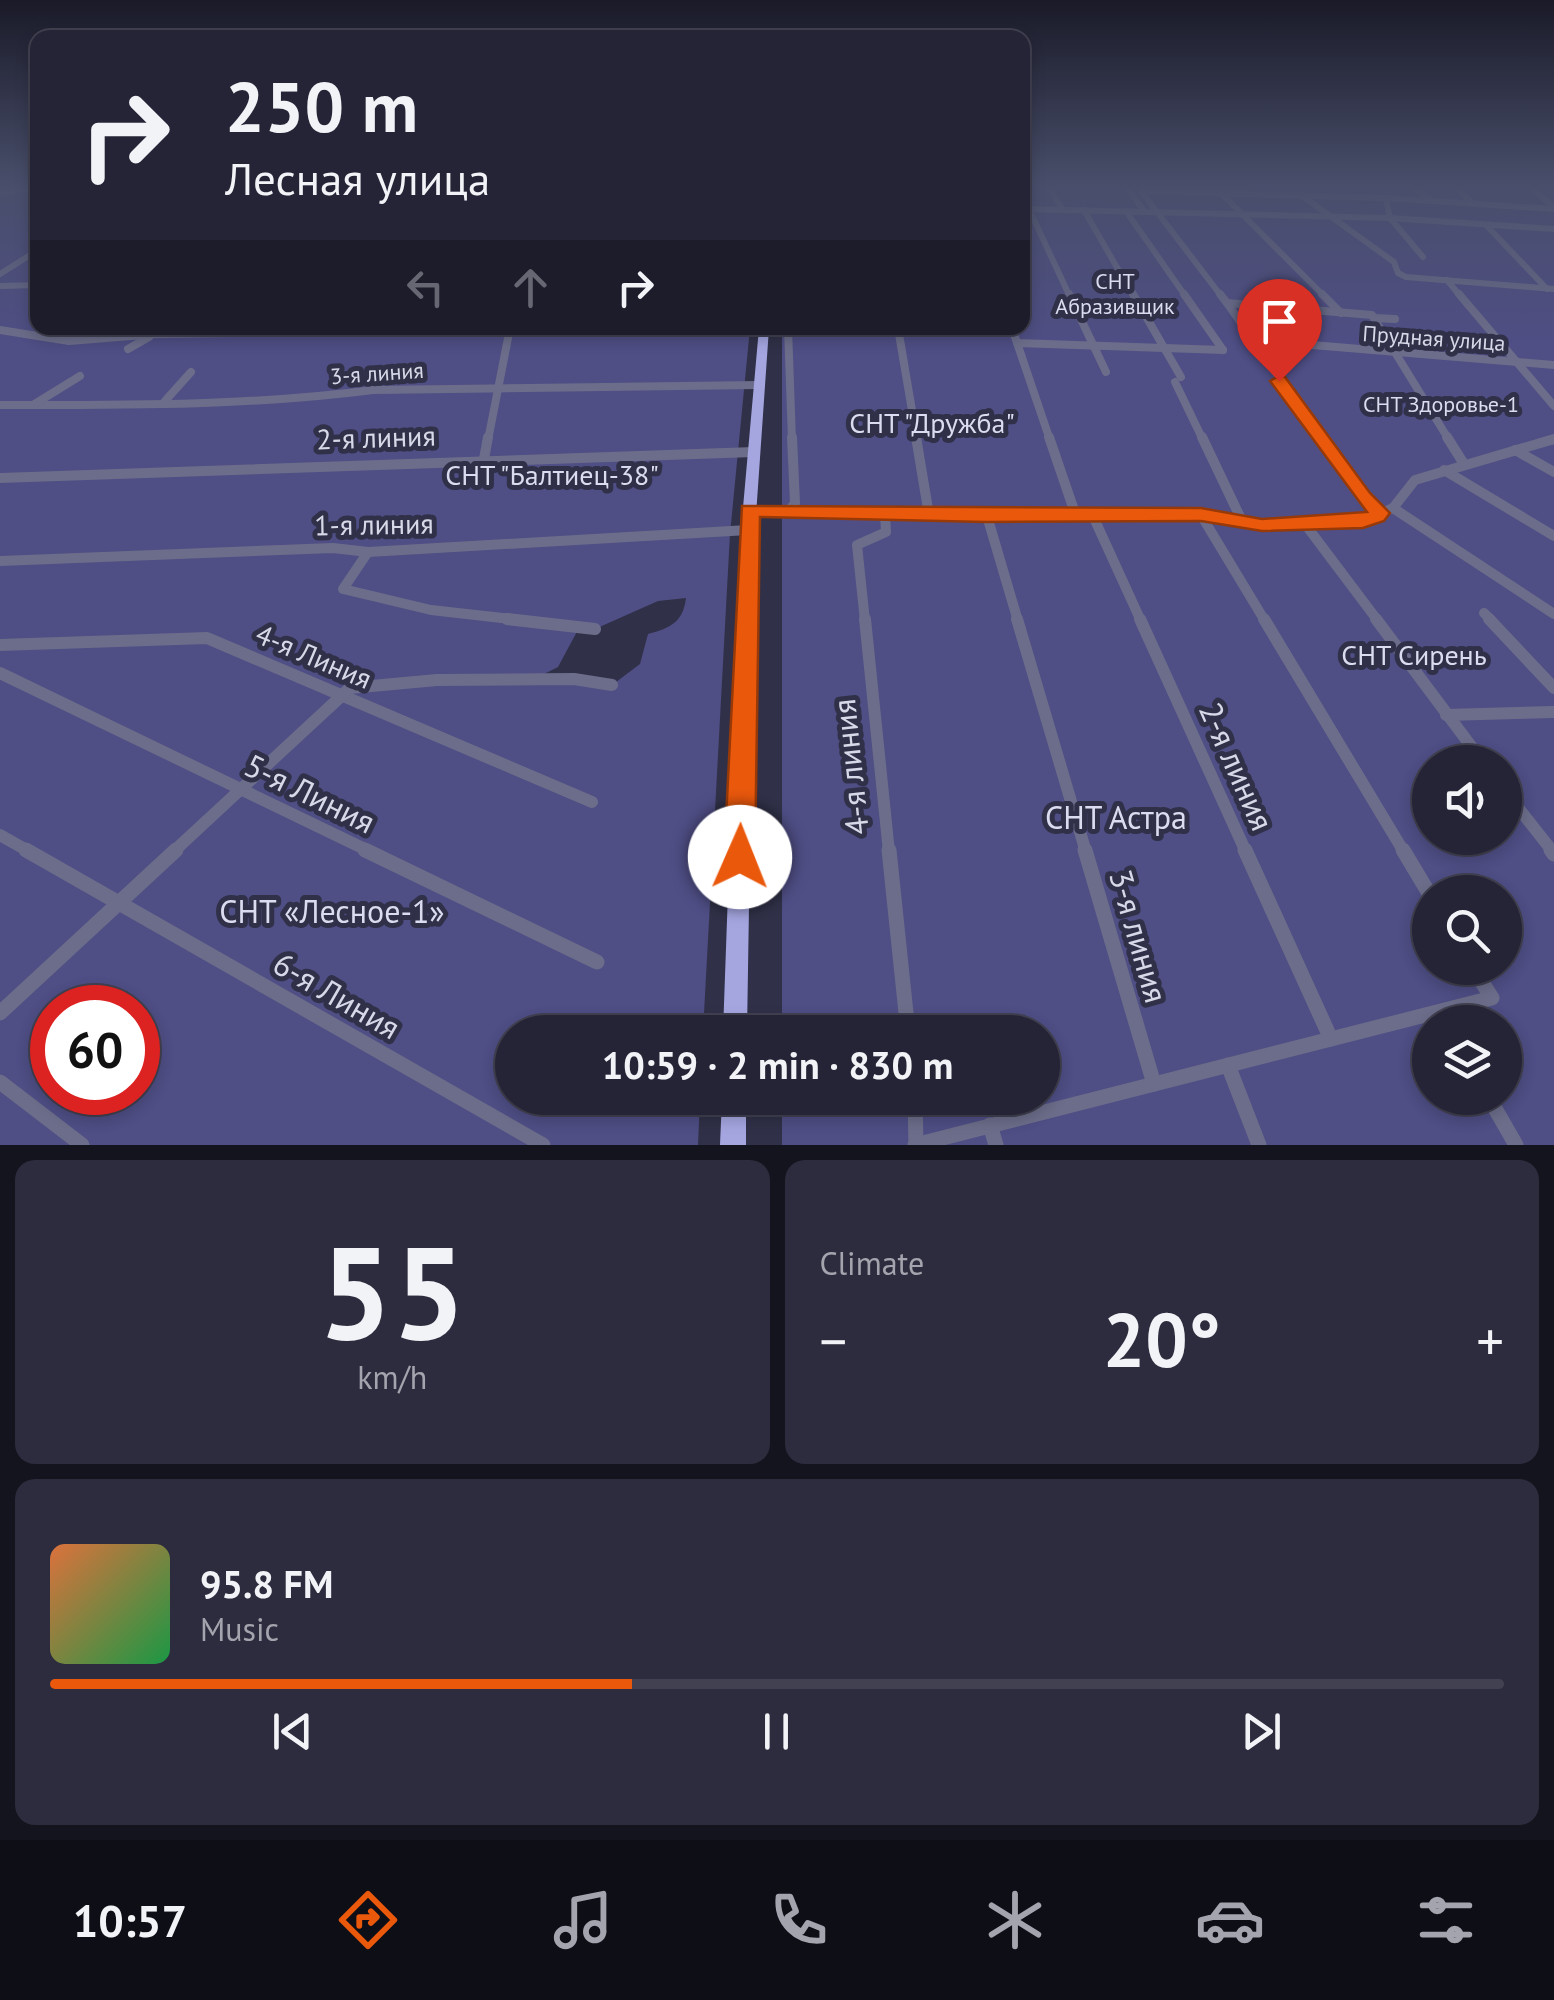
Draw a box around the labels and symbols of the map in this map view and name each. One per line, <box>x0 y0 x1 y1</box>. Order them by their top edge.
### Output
park label: СНТ Абразивщик <box>1055 267 1175 320</box>
pin <box>1237 279 1322 382</box>
street label: Прудная улица <box>1362 319 1506 357</box>
street label: 3-я линия <box>329 356 425 390</box>
park label: СНТ Здоровье-1 <box>1363 390 1519 418</box>
park label: СНТ "Дружба" <box>849 404 1015 441</box>
street label: 2-я линия <box>316 416 436 458</box>
park label: СНТ "Балтиец-38" <box>445 456 659 493</box>
street label: 1-я линия <box>314 504 434 544</box>
street label: 4-я Линия <box>250 615 378 697</box>
park label: СНТ Сирень <box>1341 636 1487 673</box>
street label: 2-я линия <box>1190 695 1284 837</box>
street label: 4-я линия <box>822 697 878 837</box>
street label: 5-я Линия <box>238 743 382 843</box>
park label: СНТ Астра <box>1045 796 1187 838</box>
position arrow <box>688 805 792 909</box>
street label: 3-я линия <box>1100 865 1178 1007</box>
park label: СНТ «Лесное-1» <box>219 890 445 932</box>
street label: 6-я Линия <box>266 942 408 1048</box>
speed limit sign: 60 <box>30 985 160 1115</box>

